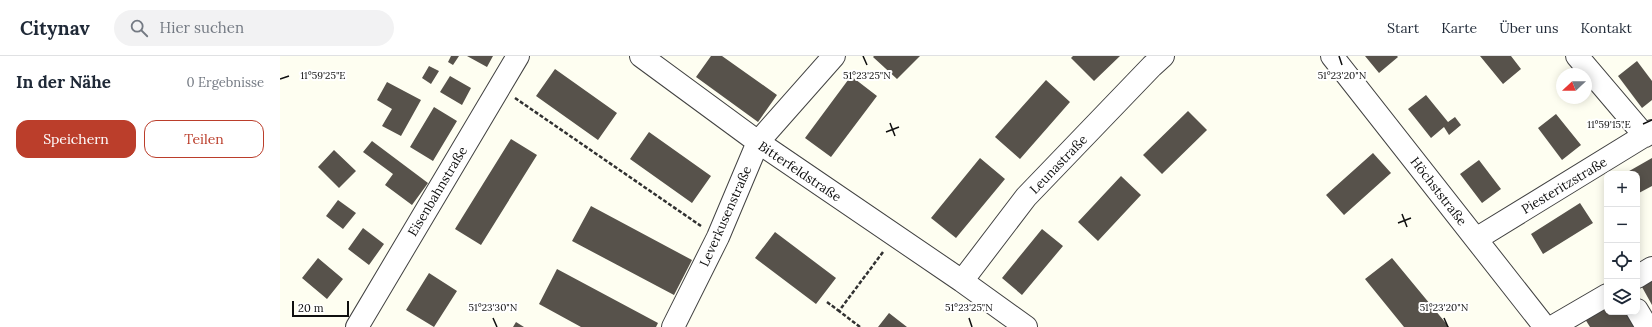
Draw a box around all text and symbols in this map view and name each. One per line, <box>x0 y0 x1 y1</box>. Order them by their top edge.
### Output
search box <box>114 10 394 46</box>
text: Citynav <box>20 16 90 40</box>
icon: search <box>128 17 150 39</box>
text: Hier suchen <box>160 18 244 37</box>
text: Start <box>1387 19 1419 37</box>
text: Karte <box>1441 19 1477 37</box>
text: Über uns <box>1499 19 1559 37</box>
text: Kontakt <box>1581 19 1632 37</box>
north arrow <box>1556 68 1592 104</box>
text: 11°59'25"E <box>300 69 346 82</box>
text: 51°23'25"N <box>843 69 891 82</box>
text: 51°23'20"N <box>1318 69 1367 82</box>
text: In der Nähe <box>16 71 111 93</box>
text: 0 Ergebnisse <box>186 74 264 91</box>
text: 11°59'15"E <box>1587 118 1631 131</box>
button: Speichern <box>16 120 136 158</box>
button: Teilen <box>144 120 264 158</box>
street label: Leunastraße <box>1026 131 1091 198</box>
street label: Bitterfeldstraße <box>755 137 845 205</box>
street label: Eisenbahnstraße <box>404 143 471 239</box>
street label: Piesteritzstraße <box>1518 153 1610 218</box>
street label: Höchststraße <box>1407 154 1471 229</box>
street label: Leverkusenstraße <box>696 163 755 269</box>
map controls <box>1604 171 1640 315</box>
button: + <box>1604 171 1640 207</box>
button: − <box>1604 207 1640 243</box>
button: locate <box>1604 243 1640 279</box>
button: layers <box>1604 279 1640 315</box>
scale bar <box>292 299 349 318</box>
text: 20 m <box>298 301 323 315</box>
text: 51°23'30"N <box>469 301 518 314</box>
text: 51°23'25"N <box>945 301 993 314</box>
text: 51°23'20"N <box>1420 301 1469 314</box>

